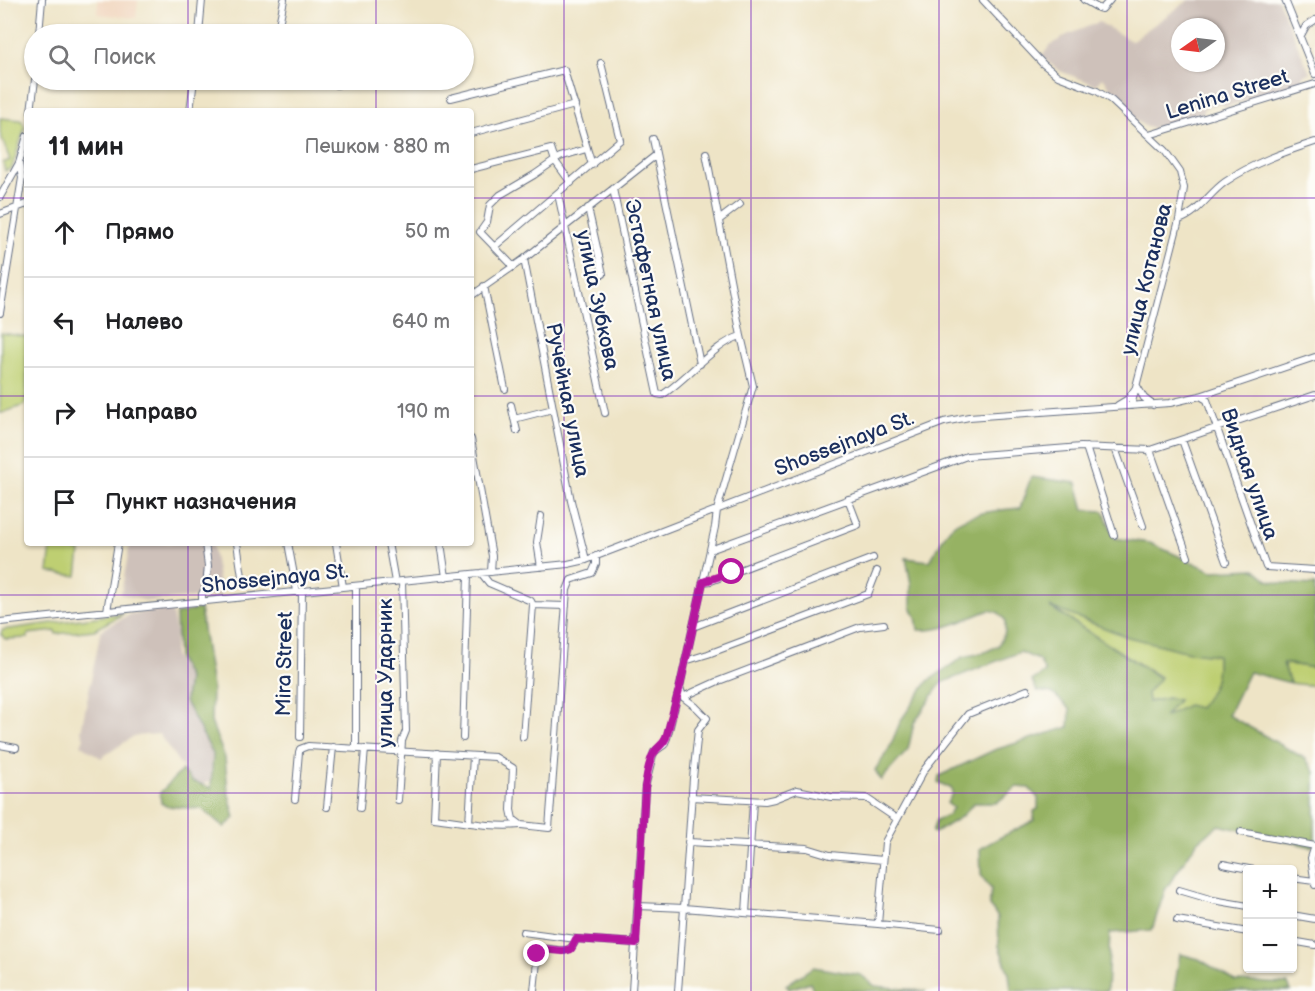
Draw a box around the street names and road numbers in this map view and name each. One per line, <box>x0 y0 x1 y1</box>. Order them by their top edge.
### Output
street label: Lenina Street <box>1163 64 1292 125</box>
street label: Эстафетная улица <box>619 197 682 384</box>
street label: улица Котанова <box>1116 200 1178 358</box>
street label: улица Зубкова <box>570 228 625 373</box>
street label: Ручейная улица <box>540 321 595 480</box>
street label: Shossejnaya St. <box>771 405 918 482</box>
street label: Видная улица <box>1215 405 1284 544</box>
street label: Shossejnaya St. <box>200 558 350 599</box>
street label: улица Ударник <box>373 598 398 748</box>
street label: Mira Street <box>271 611 298 717</box>

